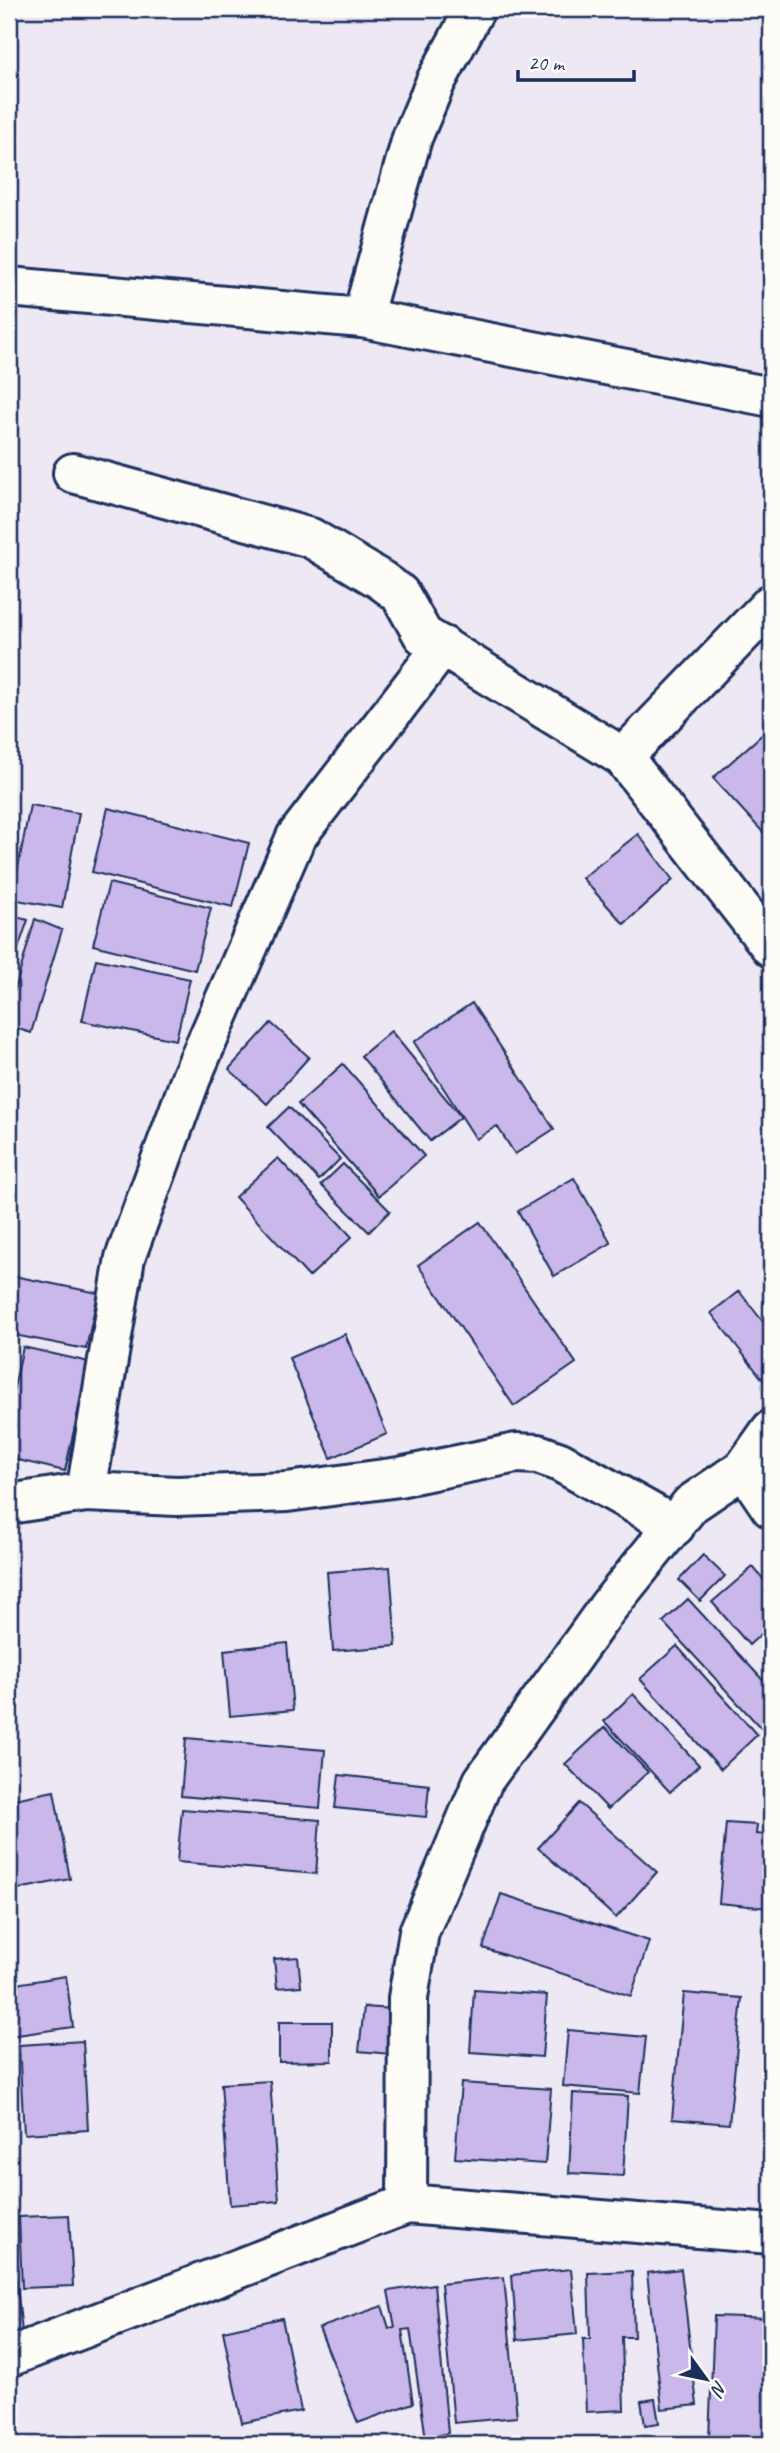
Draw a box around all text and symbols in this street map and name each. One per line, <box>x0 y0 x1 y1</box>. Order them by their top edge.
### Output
scale bar <box>518 38 633 82</box>
text: 20 m <box>528 50 566 76</box>
north arrow <box>672 2344 742 2414</box>
text: N <box>704 2376 733 2402</box>

